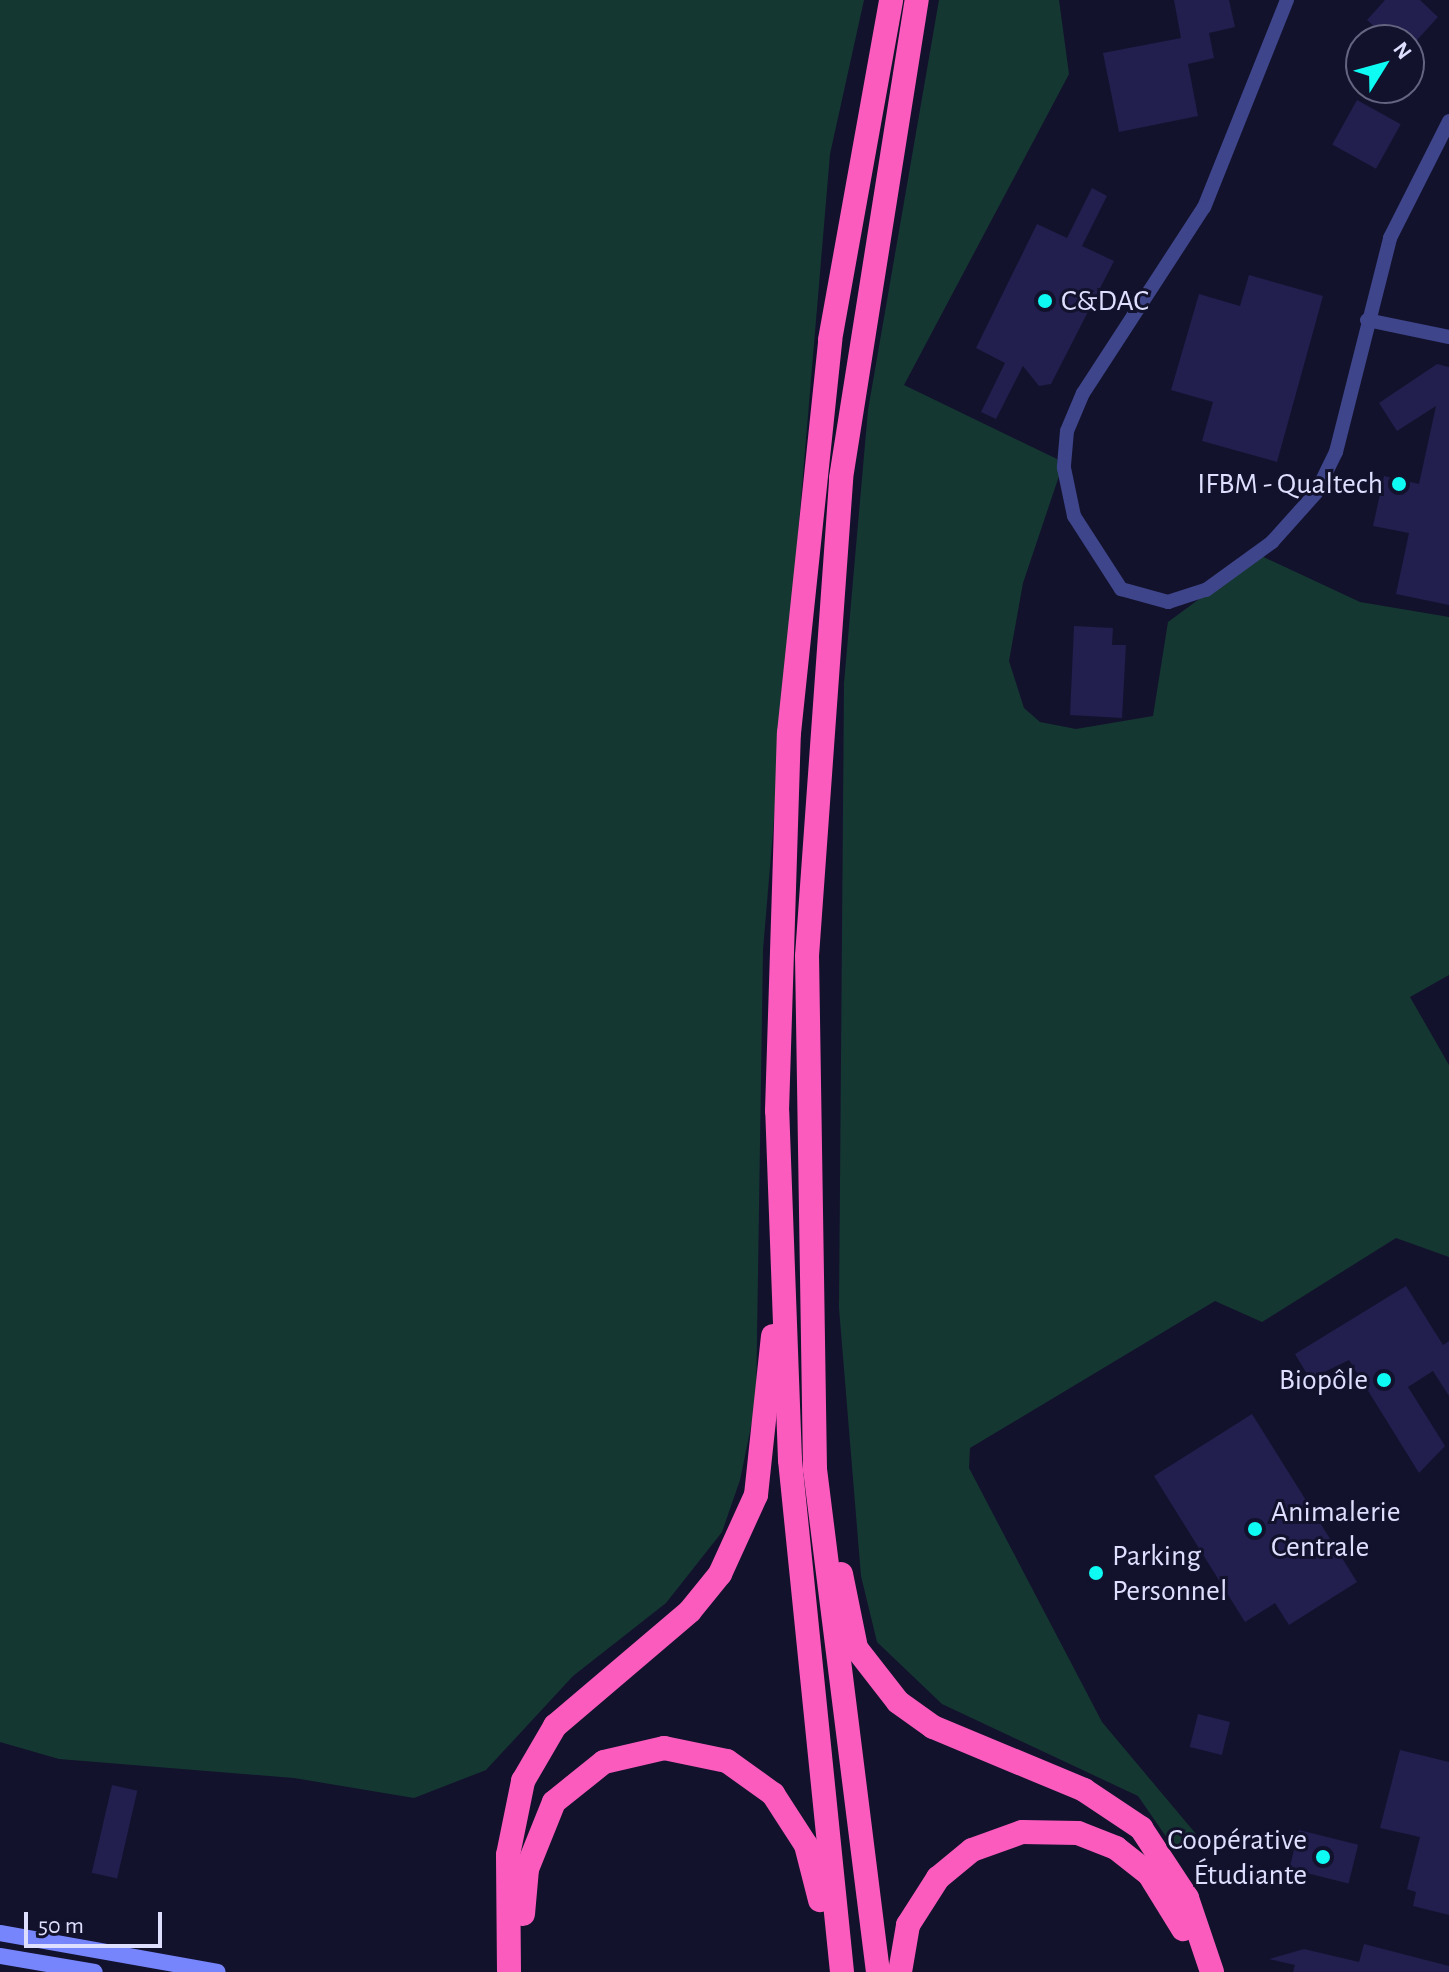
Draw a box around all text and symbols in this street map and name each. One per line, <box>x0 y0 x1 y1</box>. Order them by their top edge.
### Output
north arrow <box>1345 24 1425 104</box>
text: N <box>1389 38 1416 63</box>
place label: C&DAC <box>1061 283 1149 319</box>
marker: C&DAC <box>1036 292 1054 310</box>
place label: IFBM - Qualtech <box>1197 466 1383 502</box>
marker: IFBM - Qualtech <box>1390 475 1408 493</box>
place label: Biopôle <box>1279 1362 1368 1398</box>
marker: Biopôle <box>1375 1371 1393 1389</box>
place label: Animalerie Centrale <box>1271 1494 1401 1564</box>
marker: Animalerie Centrale <box>1246 1520 1264 1538</box>
place label: Parking Personnel <box>1112 1538 1227 1608</box>
marker: Parking Personnel <box>1087 1564 1105 1582</box>
place label: Coopérative Étudiante <box>1167 1822 1307 1892</box>
marker: Coopérative Étudiante <box>1314 1848 1332 1866</box>
scale bar <box>28 1896 166 1946</box>
text: 50 m <box>38 1914 84 1938</box>

